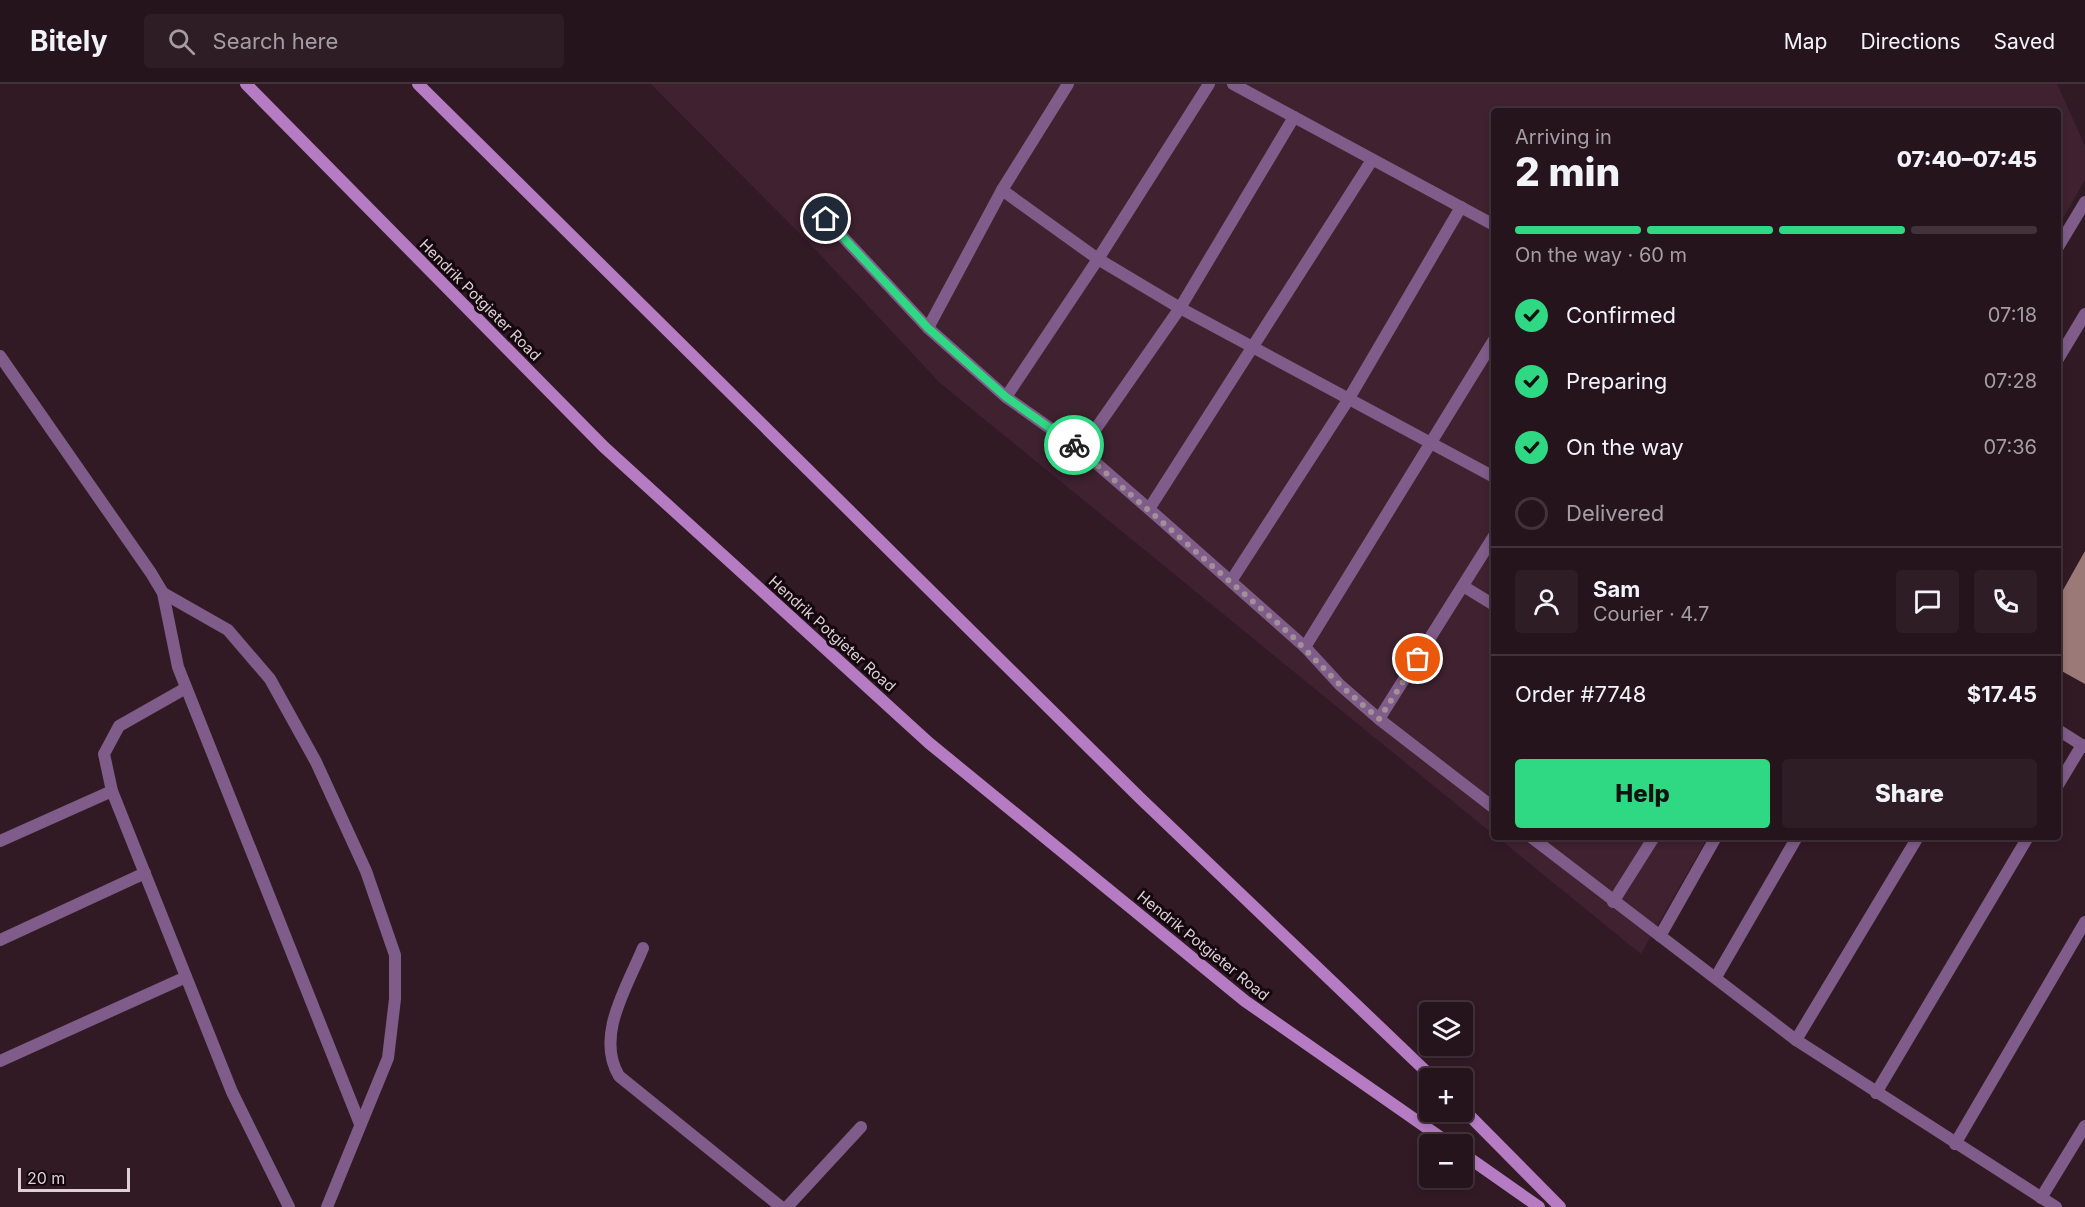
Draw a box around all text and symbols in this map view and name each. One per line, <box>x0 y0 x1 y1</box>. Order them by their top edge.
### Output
search box <box>144 14 564 68</box>
text: Bitely <box>30 24 108 58</box>
icon: search <box>165 25 198 58</box>
text: Search here <box>213 28 338 54</box>
text: Map <box>1784 29 1827 54</box>
text: Directions <box>1860 29 1961 54</box>
text: Saved <box>1994 29 2055 54</box>
text: Arriving in <box>1515 125 1612 149</box>
text: 07:40–07:45 <box>1897 146 2037 172</box>
text: 2 min <box>1515 148 1620 195</box>
pin <box>800 193 851 244</box>
icon: home <box>809 202 842 235</box>
street label: Hendrik Potgieter Road <box>416 235 545 364</box>
text: On the way · 60 m <box>1515 243 1687 267</box>
icon: check <box>1515 299 1548 332</box>
text: Confirmed <box>1566 302 1676 328</box>
text: 07:18 <box>1988 303 2037 327</box>
icon: check <box>1515 365 1548 398</box>
text: Preparing <box>1566 368 1667 394</box>
text: 07:28 <box>1984 369 2037 393</box>
courier <box>1044 415 1104 475</box>
icon: bike <box>1058 429 1091 462</box>
icon: check <box>1515 431 1548 464</box>
text: On the way <box>1566 434 1684 460</box>
text: 07:36 <box>1984 435 2037 459</box>
text: Delivered <box>1566 500 1664 526</box>
button: person <box>1515 570 1578 633</box>
button: chat <box>1896 570 1959 633</box>
button: phone <box>1974 570 2037 633</box>
street label: Hendrik Potgieter Road <box>765 572 900 696</box>
text: Sam <box>1593 576 1640 602</box>
text: Courier · 4.7 <box>1593 602 1709 626</box>
pin <box>1392 633 1443 684</box>
icon: bag <box>1401 642 1434 675</box>
text: Order #7748 <box>1515 681 1646 707</box>
text: $17.45 <box>1967 681 2037 707</box>
button: Help <box>1515 759 1770 828</box>
button: Share <box>1782 759 2037 828</box>
street label: Hendrik Potgieter Road <box>1133 887 1273 1005</box>
map controls <box>1419 1002 1473 1188</box>
button: layers <box>1419 1002 1473 1056</box>
button: + <box>1419 1068 1473 1122</box>
button: − <box>1419 1134 1473 1188</box>
scale bar <box>18 1165 130 1192</box>
text: 20 m <box>27 1168 65 1188</box>

